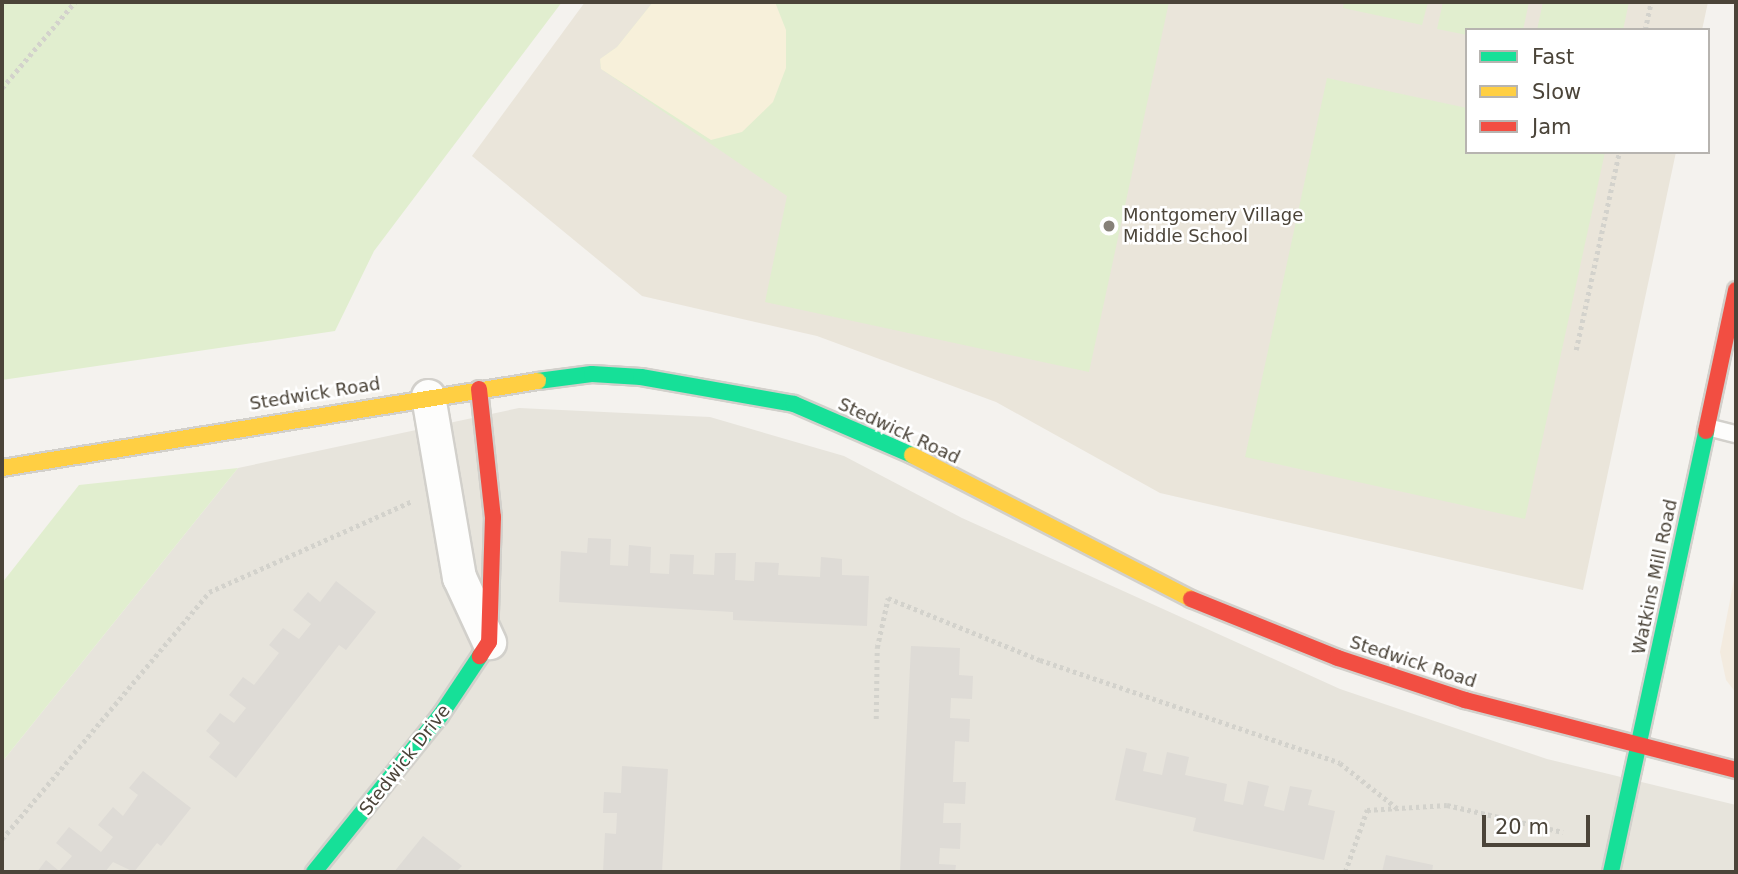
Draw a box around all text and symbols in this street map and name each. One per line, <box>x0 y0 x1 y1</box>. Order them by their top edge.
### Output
legend <box>1465 28 1710 154</box>
text: Fast <box>1532 45 1574 69</box>
text: Slow <box>1532 80 1581 104</box>
text: Jam <box>1532 115 1572 139</box>
place label: Montgomery Village Middle School <box>1123 205 1303 248</box>
marker: Montgomery Village Middle School <box>1101 218 1117 234</box>
street label: Stedwick Road <box>248 373 382 415</box>
street label: Stedwick Road <box>835 393 963 469</box>
street label: Watkins Mill Road <box>1628 497 1682 657</box>
street label: Stedwick Road <box>1347 631 1479 693</box>
street label: Stedwick Drive <box>355 700 455 820</box>
scale bar <box>1486 800 1594 844</box>
text: 20 m <box>1495 815 1549 839</box>

